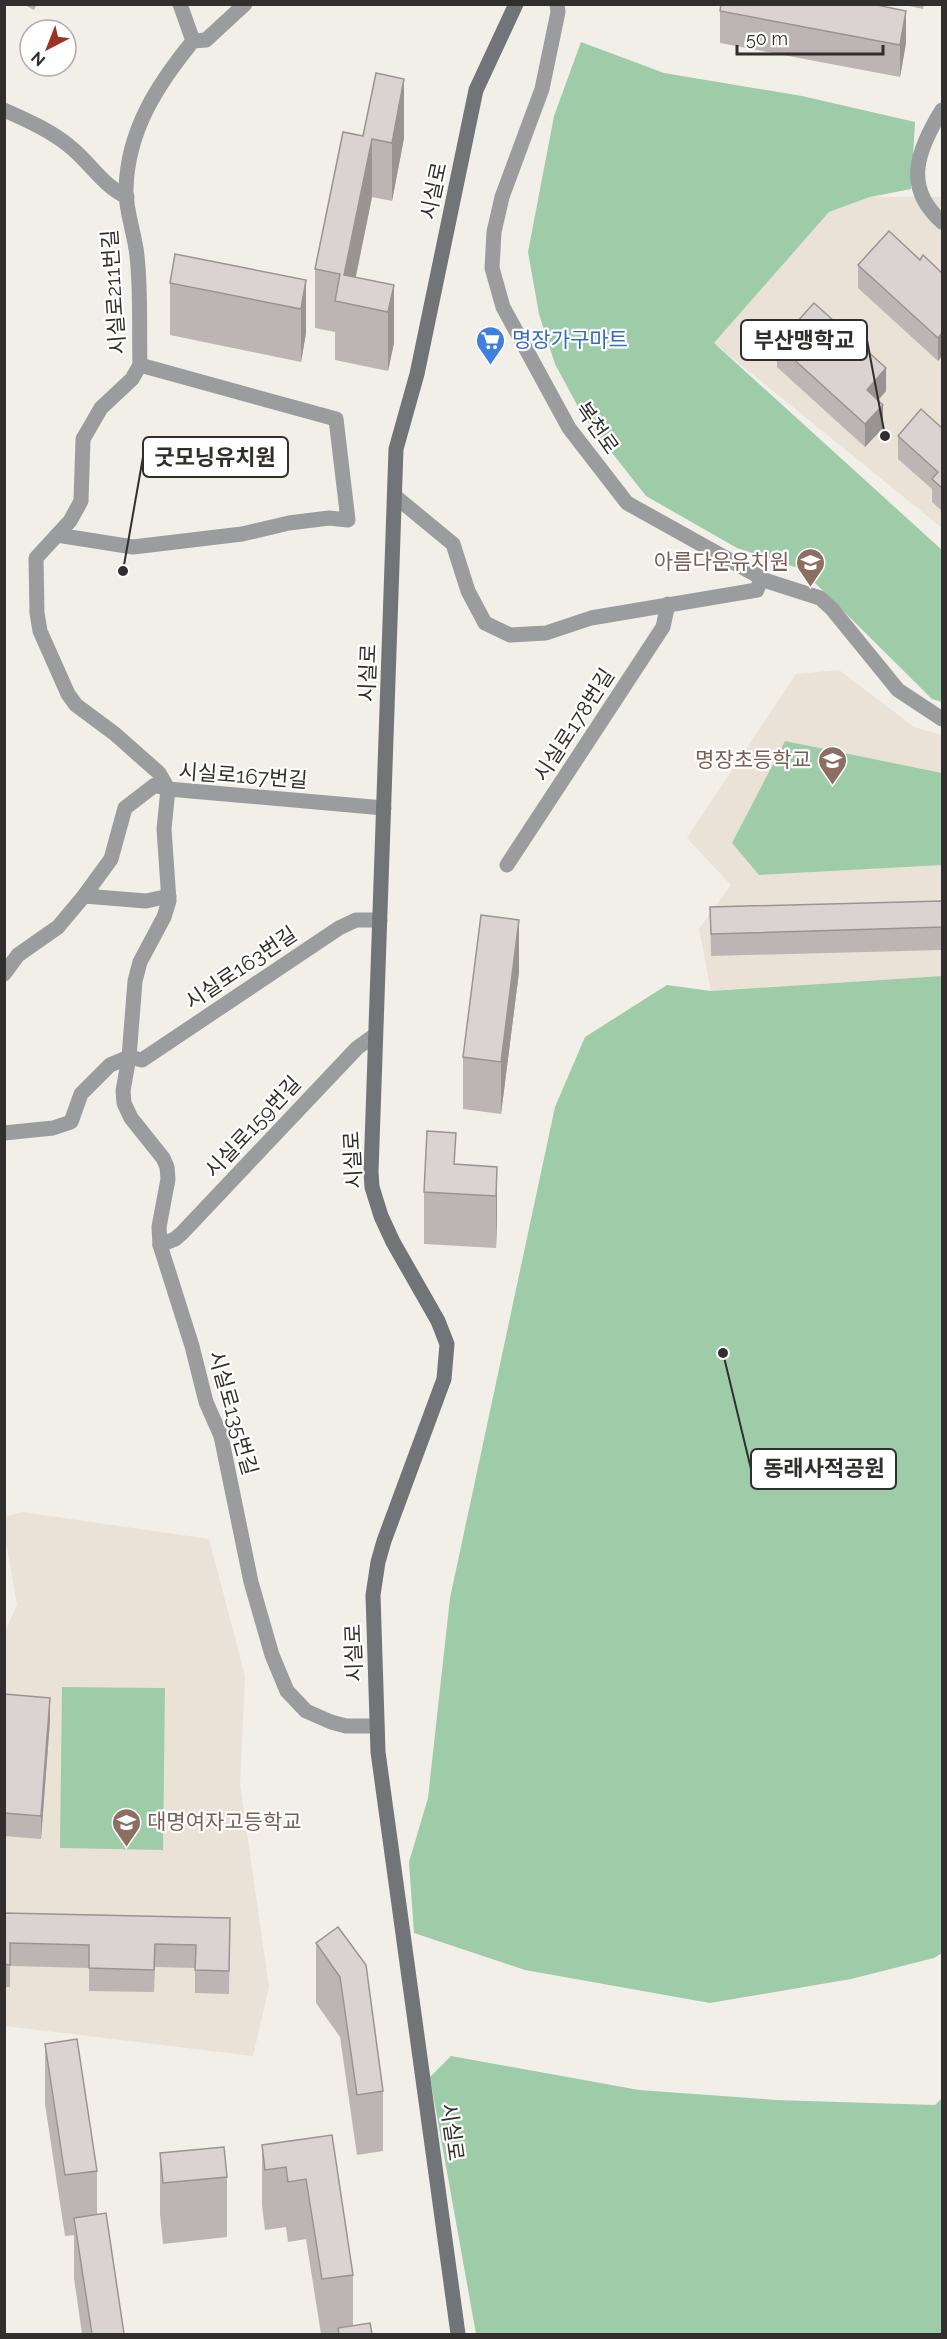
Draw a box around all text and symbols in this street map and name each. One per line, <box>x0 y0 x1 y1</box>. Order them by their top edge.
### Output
north arrow <box>18 18 78 78</box>
scale bar <box>737 18 882 56</box>
text: 50 m <box>746 28 788 49</box>
text: N <box>27 48 49 70</box>
street label: 시실로 <box>415 160 452 222</box>
street label: 시실로211번길 <box>97 229 130 356</box>
callout: 부산맹학교 <box>741 320 867 360</box>
supermarket icon: 명장가구마트 <box>475 324 507 366</box>
place label: 명장가구마트 <box>512 327 628 352</box>
text: 부산맹학교 <box>753 327 855 353</box>
street label: 복천로 <box>571 397 624 459</box>
callout: 굿모닝유치원 <box>143 437 288 477</box>
text: 굿모닝유치원 <box>154 444 276 470</box>
school or university icon: 아름다운유치원 <box>794 546 826 588</box>
place label: 아름다운유치원 <box>654 549 789 574</box>
street label: 시실로 <box>354 644 381 702</box>
street label: 시실로178번길 <box>528 664 619 786</box>
school or university icon: 명장초등학교 <box>816 744 848 786</box>
place label: 명장초등학교 <box>695 747 811 772</box>
street label: 시실로167번길 <box>178 759 308 792</box>
street label: 시실로163번길 <box>180 921 301 1014</box>
street label: 시실로159번길 <box>199 1071 306 1182</box>
street label: 시실로 <box>339 1130 367 1190</box>
street label: 시실로135번길 <box>204 1348 263 1478</box>
callout: 동래사적공원 <box>751 1449 896 1489</box>
text: 동래사적공원 <box>763 1455 885 1481</box>
street label: 시실로 <box>340 1624 367 1682</box>
school or university icon: 대명여자고등학교 <box>110 1806 142 1848</box>
place label: 대명여자고등학교 <box>147 1809 302 1834</box>
street label: 시실로 <box>436 2101 469 2162</box>

